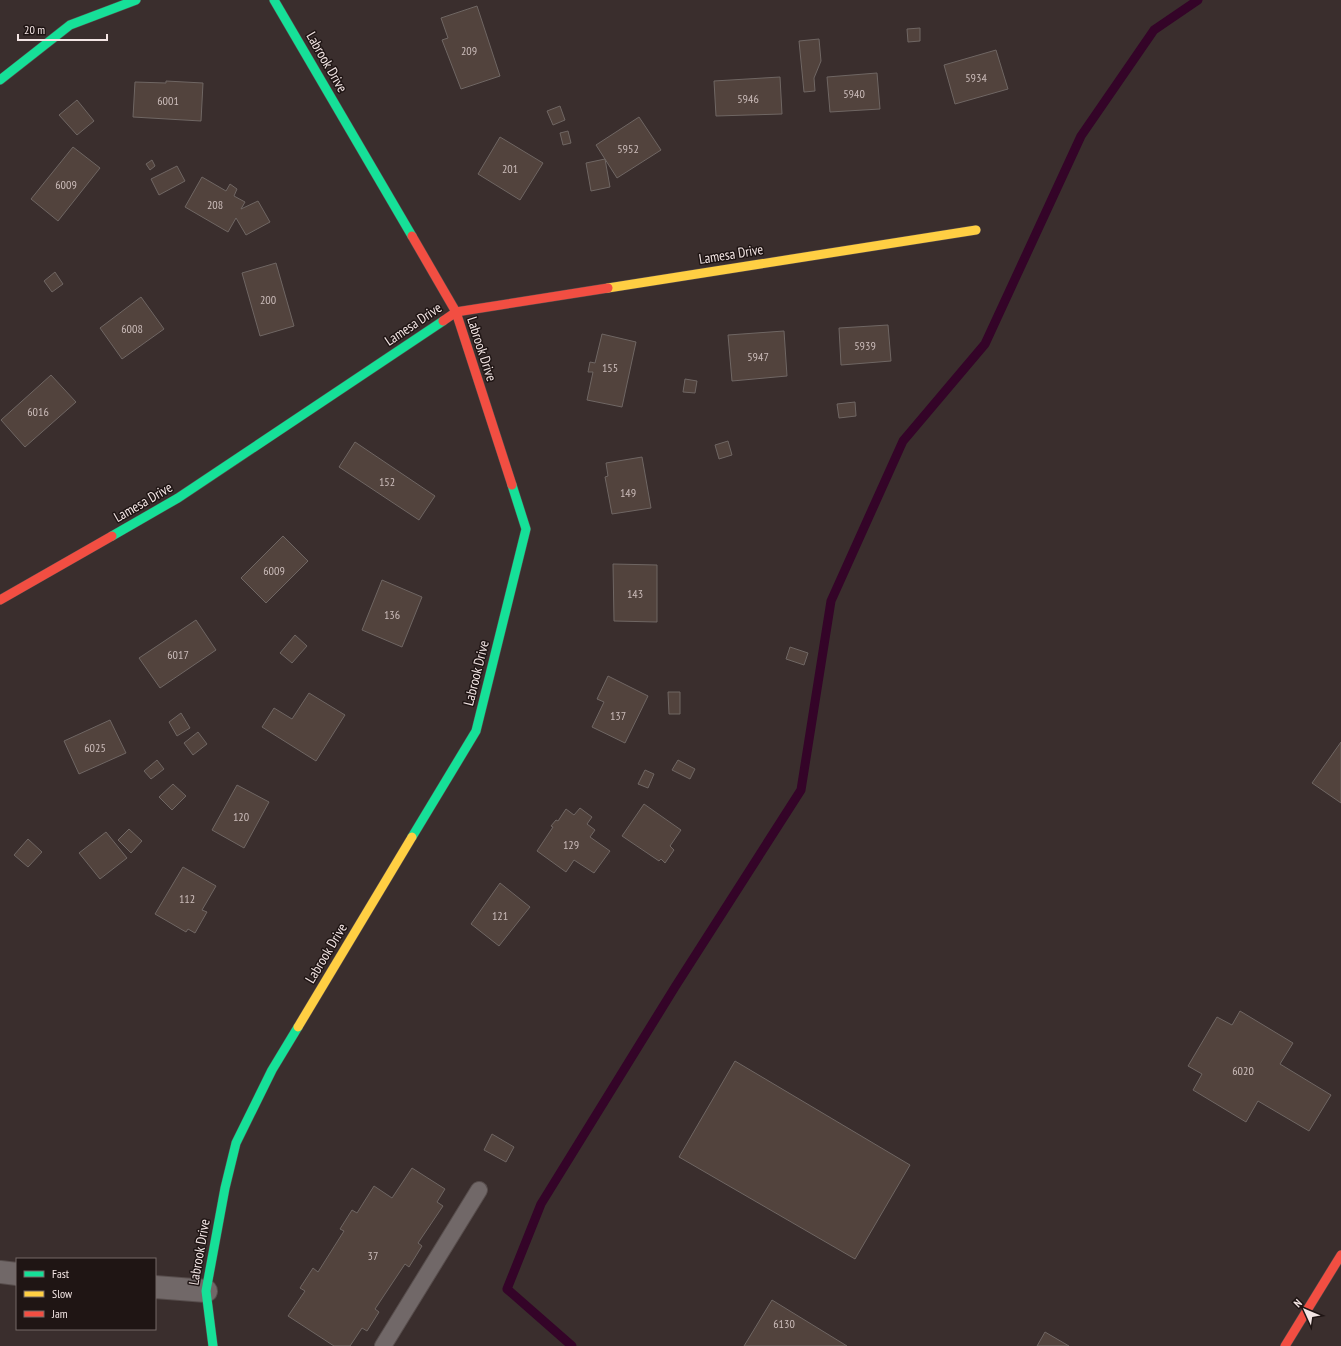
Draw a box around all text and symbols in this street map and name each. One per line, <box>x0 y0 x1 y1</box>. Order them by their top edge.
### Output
scale bar <box>18 16 107 42</box>
text: 20 m <box>24 22 45 37</box>
street label: Labrook Drive <box>303 29 352 96</box>
house number: 209 <box>461 43 477 58</box>
house number: 5934 <box>965 70 987 85</box>
house number: 5940 <box>843 86 865 101</box>
house number: 5946 <box>737 91 759 106</box>
house number: 6001 <box>157 93 179 108</box>
house number: 5952 <box>617 141 639 156</box>
house number: 201 <box>502 161 518 176</box>
house number: 6009 <box>55 177 77 192</box>
house number: 208 <box>207 197 223 212</box>
street label: Lamesa Drive <box>698 240 765 268</box>
house number: 200 <box>260 292 276 307</box>
street label: Lamesa Drive <box>381 298 445 350</box>
street label: Labrook Drive <box>463 314 501 384</box>
house number: 6008 <box>121 321 143 336</box>
house number: 5939 <box>854 338 876 353</box>
house number: 5947 <box>747 349 769 364</box>
house number: 155 <box>602 360 618 375</box>
house number: 6016 <box>27 404 49 419</box>
house number: 152 <box>379 474 395 489</box>
street label: Lamesa Drive <box>110 478 176 526</box>
house number: 149 <box>620 485 636 500</box>
house number: 6009 <box>263 563 285 578</box>
house number: 143 <box>627 586 643 601</box>
house number: 136 <box>384 607 400 622</box>
street label: Labrook Drive <box>459 638 493 708</box>
house number: 6017 <box>167 647 189 662</box>
house number: 137 <box>610 708 626 723</box>
house number: 6025 <box>84 740 106 755</box>
house number: 120 <box>233 809 249 824</box>
house number: 129 <box>563 837 579 852</box>
house number: 112 <box>179 891 195 906</box>
house number: 121 <box>492 908 508 923</box>
street label: Labrook Drive <box>301 920 351 986</box>
house number: 6020 <box>1232 1063 1254 1078</box>
street label: Labrook Drive <box>184 1217 214 1286</box>
house number: 37 <box>368 1248 378 1263</box>
legend <box>16 1258 156 1330</box>
text: Fast <box>52 1266 70 1281</box>
text: Slow <box>52 1286 73 1301</box>
north arrow <box>1285 1290 1325 1330</box>
text: N <box>1291 1296 1305 1310</box>
text: Jam <box>51 1306 68 1321</box>
house number: 6130 <box>773 1316 795 1331</box>

